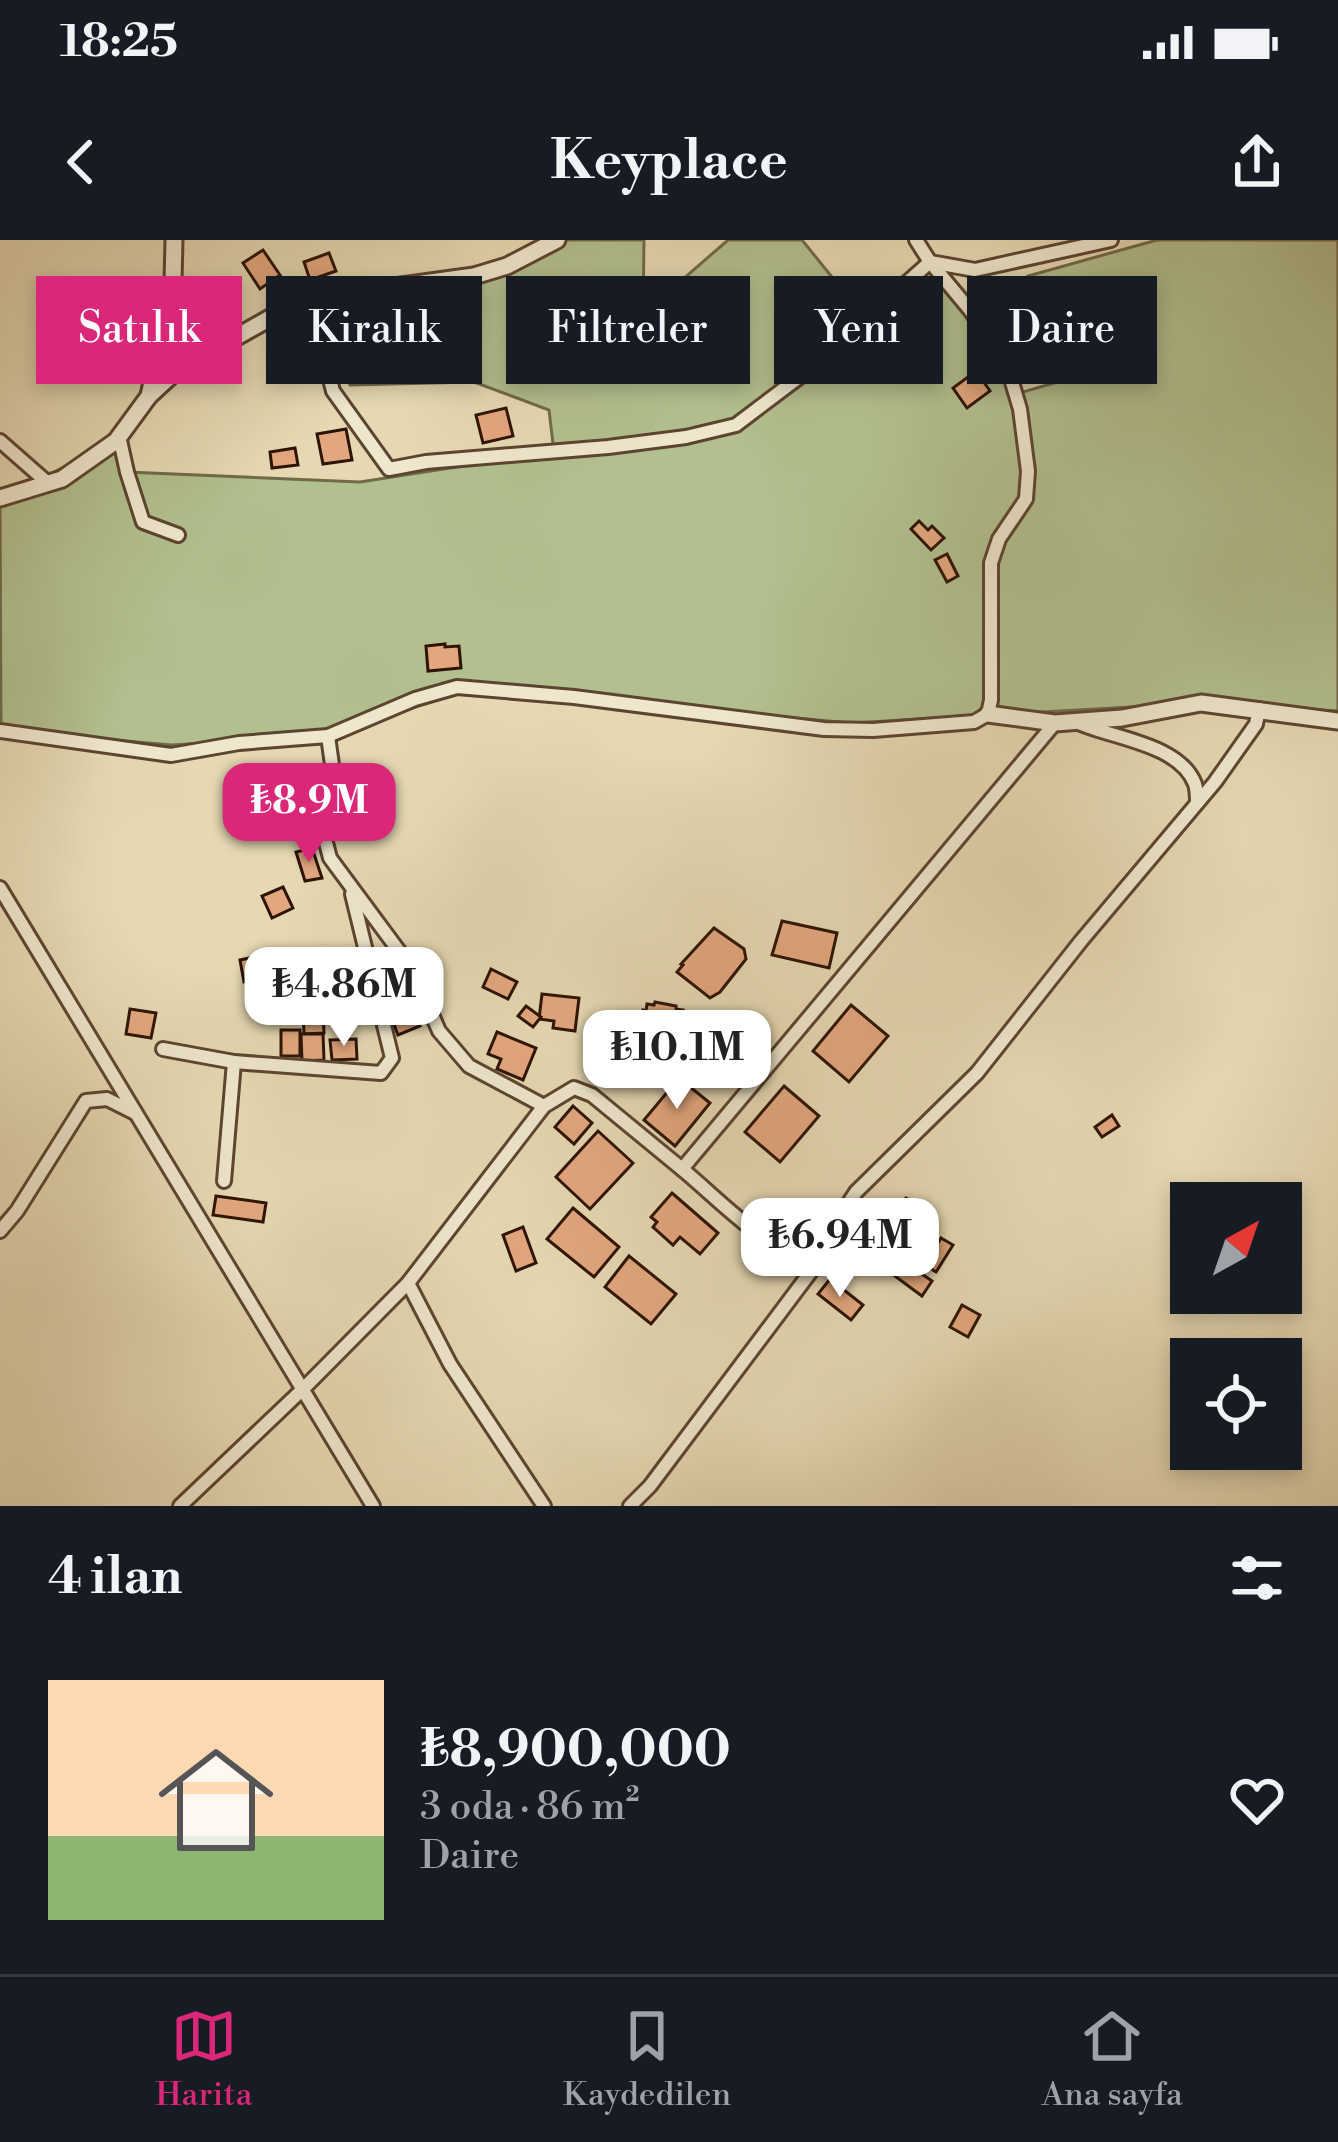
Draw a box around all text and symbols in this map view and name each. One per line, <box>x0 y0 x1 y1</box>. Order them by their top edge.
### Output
text: 18:25 <box>60 14 178 71</box>
text: Keyplace <box>550 128 788 196</box>
icon: back <box>48 129 114 195</box>
icon: share <box>1224 129 1290 195</box>
chip: Satılık <box>36 276 242 384</box>
chip: Kiralık <box>266 276 482 384</box>
chip: Filtreler <box>506 276 750 384</box>
chip: Yeni <box>774 276 943 384</box>
chip: Daire <box>967 276 1157 384</box>
pin: ₺8.9M <box>225 763 393 865</box>
text: ₺8.9M <box>250 777 368 826</box>
pin: ₺4.86M <box>246 947 442 1049</box>
text: ₺4.86M <box>272 961 416 1010</box>
pin: ₺10.1M <box>579 1010 775 1112</box>
text: ₺10.1M <box>610 1024 744 1073</box>
north arrow <box>1170 1182 1302 1314</box>
map controls <box>1170 1182 1302 1470</box>
pin: ₺6.94M <box>742 1198 938 1300</box>
text: ₺6.94M <box>768 1212 912 1261</box>
button: locate <box>1170 1338 1302 1470</box>
icon: filters <box>1224 1545 1290 1611</box>
text: 4 ilan <box>48 1546 182 1610</box>
text: ₺8,900,000 <box>420 1719 731 1783</box>
icon: home <box>144 1728 288 1872</box>
icon: heart <box>1224 1767 1290 1833</box>
text: 3 oda · 86 m² <box>420 1783 639 1832</box>
text: Daire <box>420 1832 519 1881</box>
tab: Harita <box>155 2003 252 2116</box>
tab: Kaydedilen <box>563 2003 731 2116</box>
tab: Ana sayfa <box>1041 2003 1183 2116</box>

